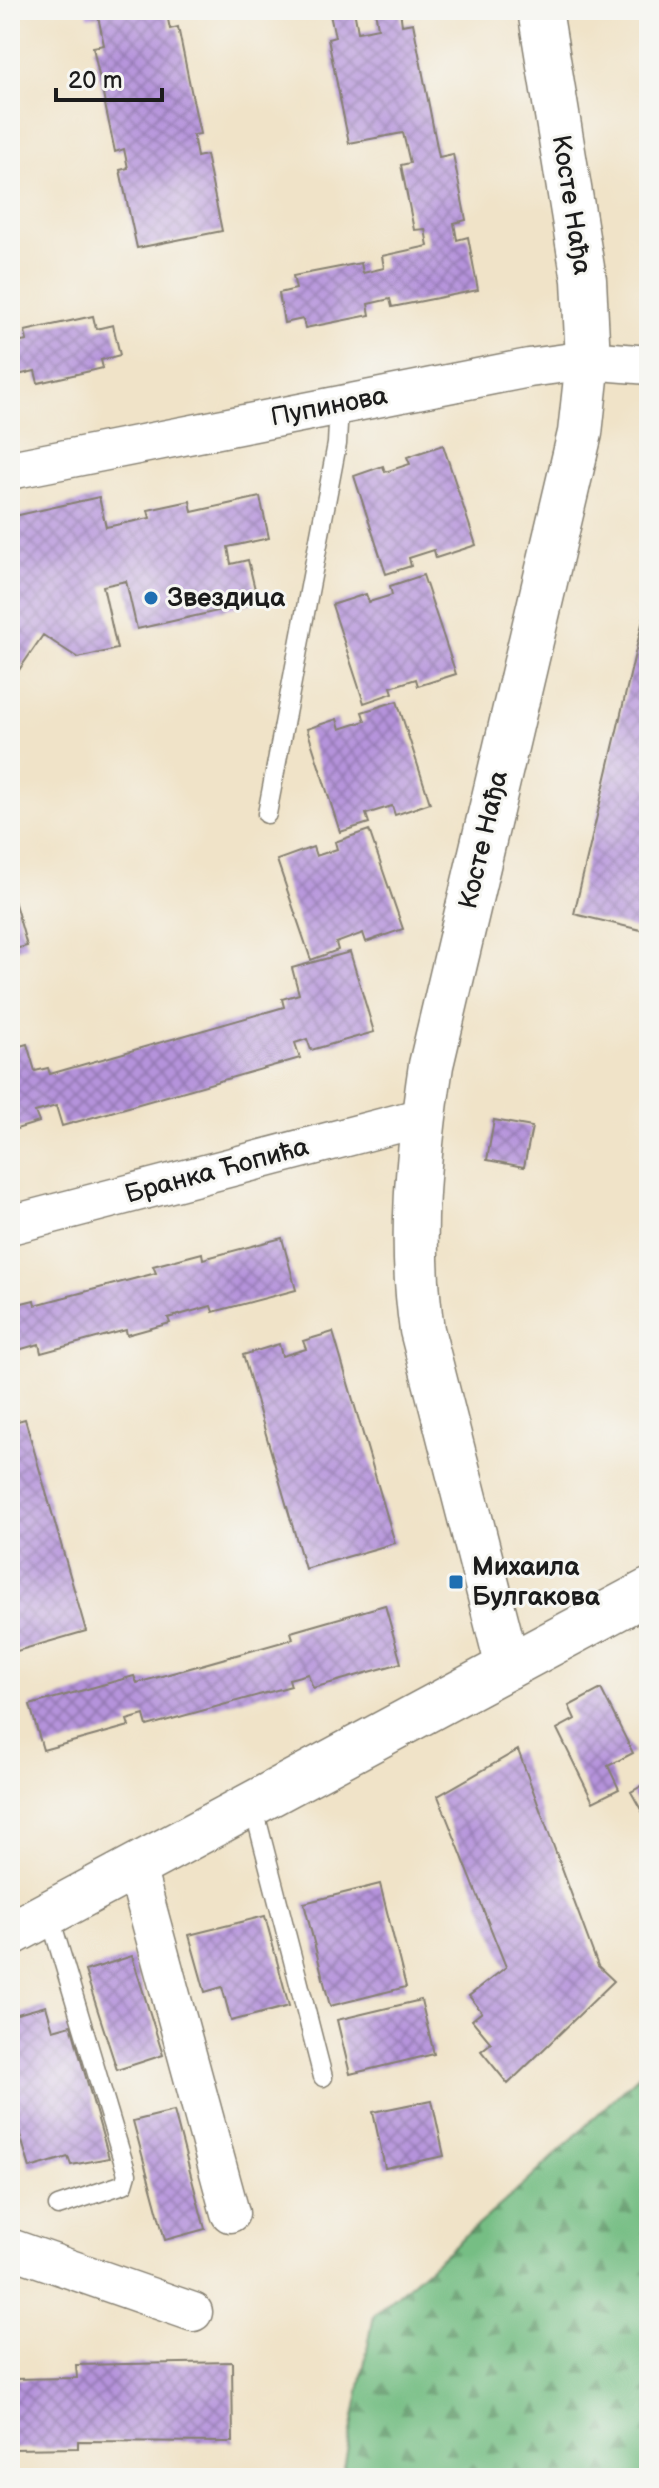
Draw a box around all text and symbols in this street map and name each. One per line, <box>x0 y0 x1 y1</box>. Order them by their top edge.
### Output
scale bar <box>56 52 162 102</box>
text: 20 m <box>68 66 123 95</box>
street label: Косте Нађа <box>545 133 597 277</box>
street label: Пупинова <box>268 381 390 433</box>
place label: Звездица <box>167 583 286 614</box>
marker: Звездица <box>142 589 160 607</box>
street label: Косте Нађа <box>453 768 515 912</box>
street label: Бранка Ћопића <box>122 1132 312 1210</box>
place label: Михаила Булгакова <box>472 1552 601 1613</box>
marker: Михаила Булгакова <box>447 1573 465 1591</box>

